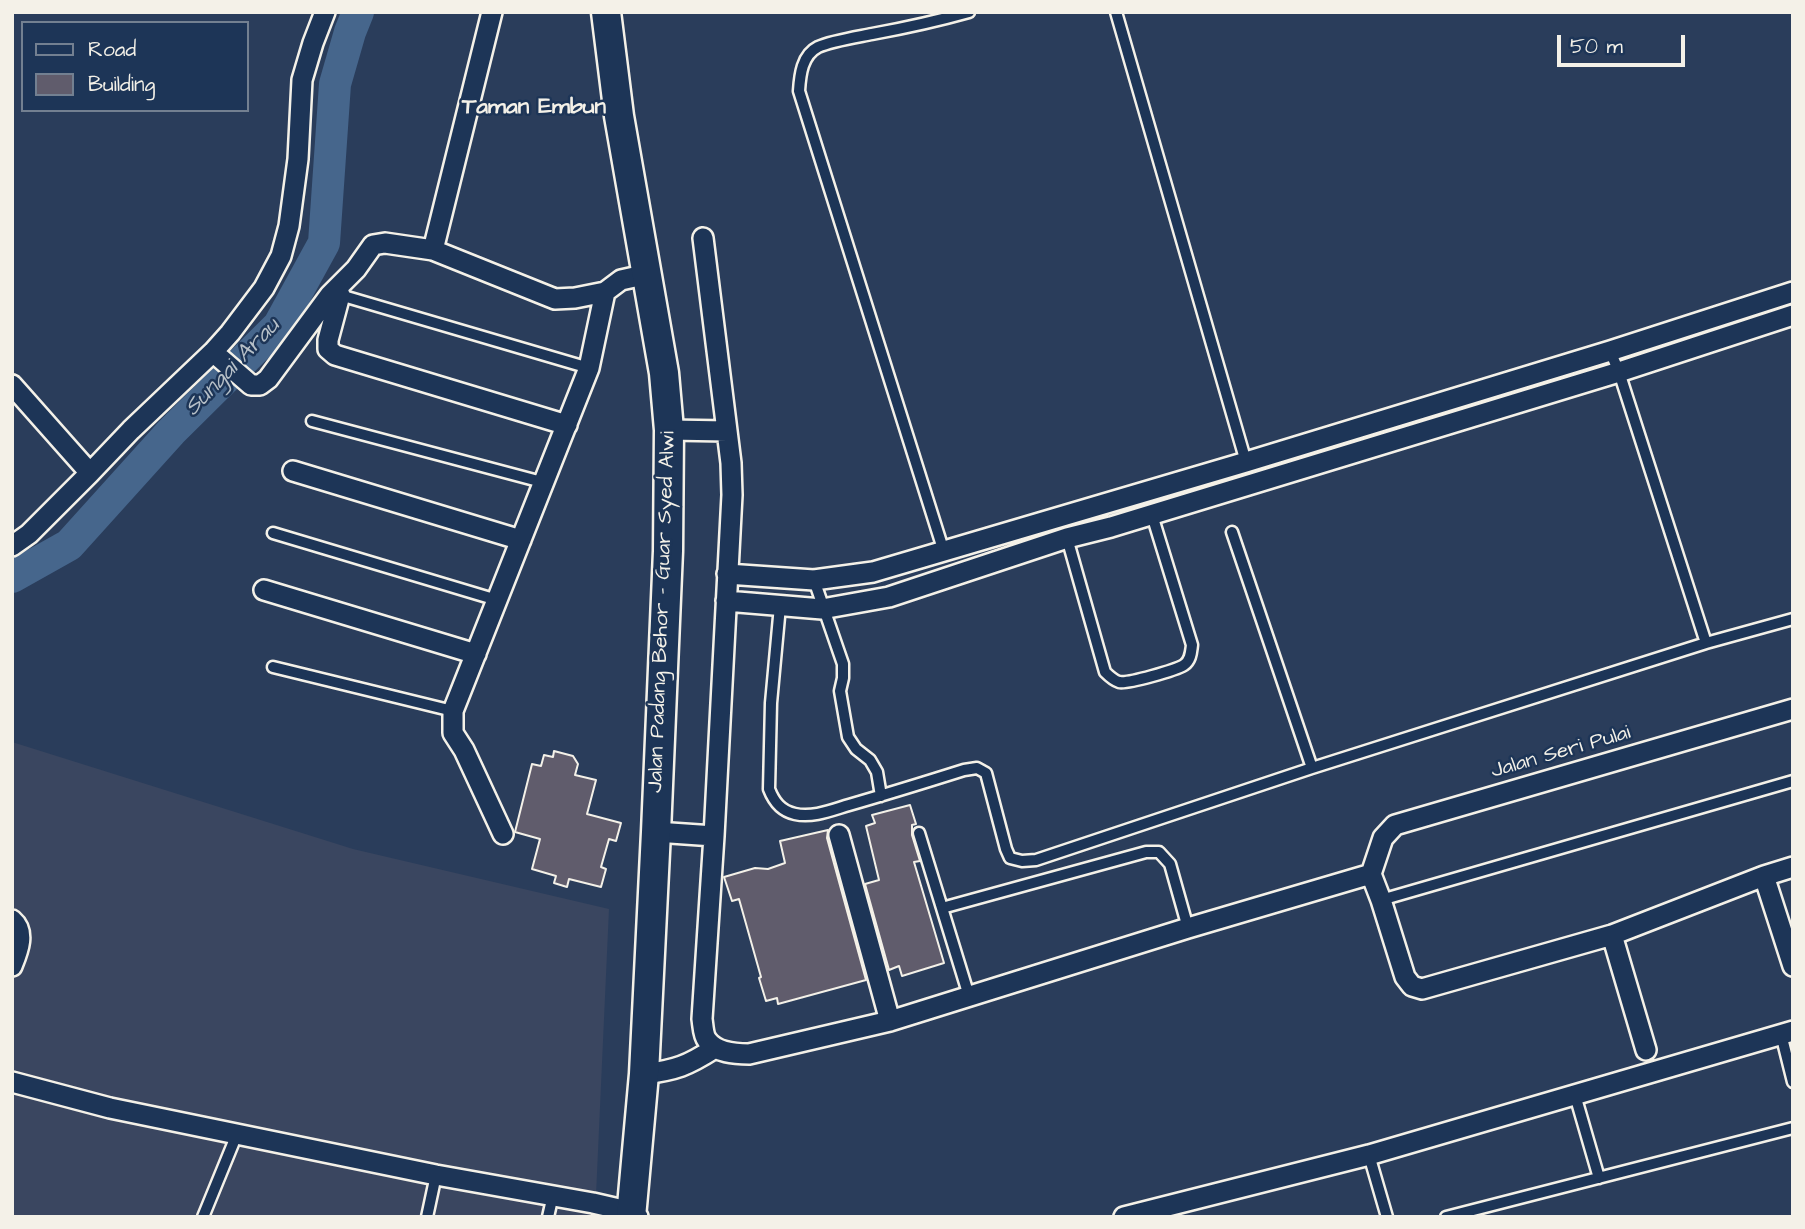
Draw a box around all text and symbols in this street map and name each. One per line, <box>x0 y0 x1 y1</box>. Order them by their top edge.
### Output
legend <box>21 21 248 112</box>
scale bar <box>1560 21 1688 65</box>
text: 50 m <box>1570 32 1623 61</box>
text: Road <box>88 35 136 64</box>
text: Building <box>88 70 155 99</box>
district label: Taman Embun <box>462 94 606 122</box>
water label: Sungai Arau <box>180 313 286 423</box>
street label: Jalan Padang Behor - Guar Syed Alwi <box>644 431 682 793</box>
street label: Jalan Seri Pulai <box>1488 721 1634 785</box>

